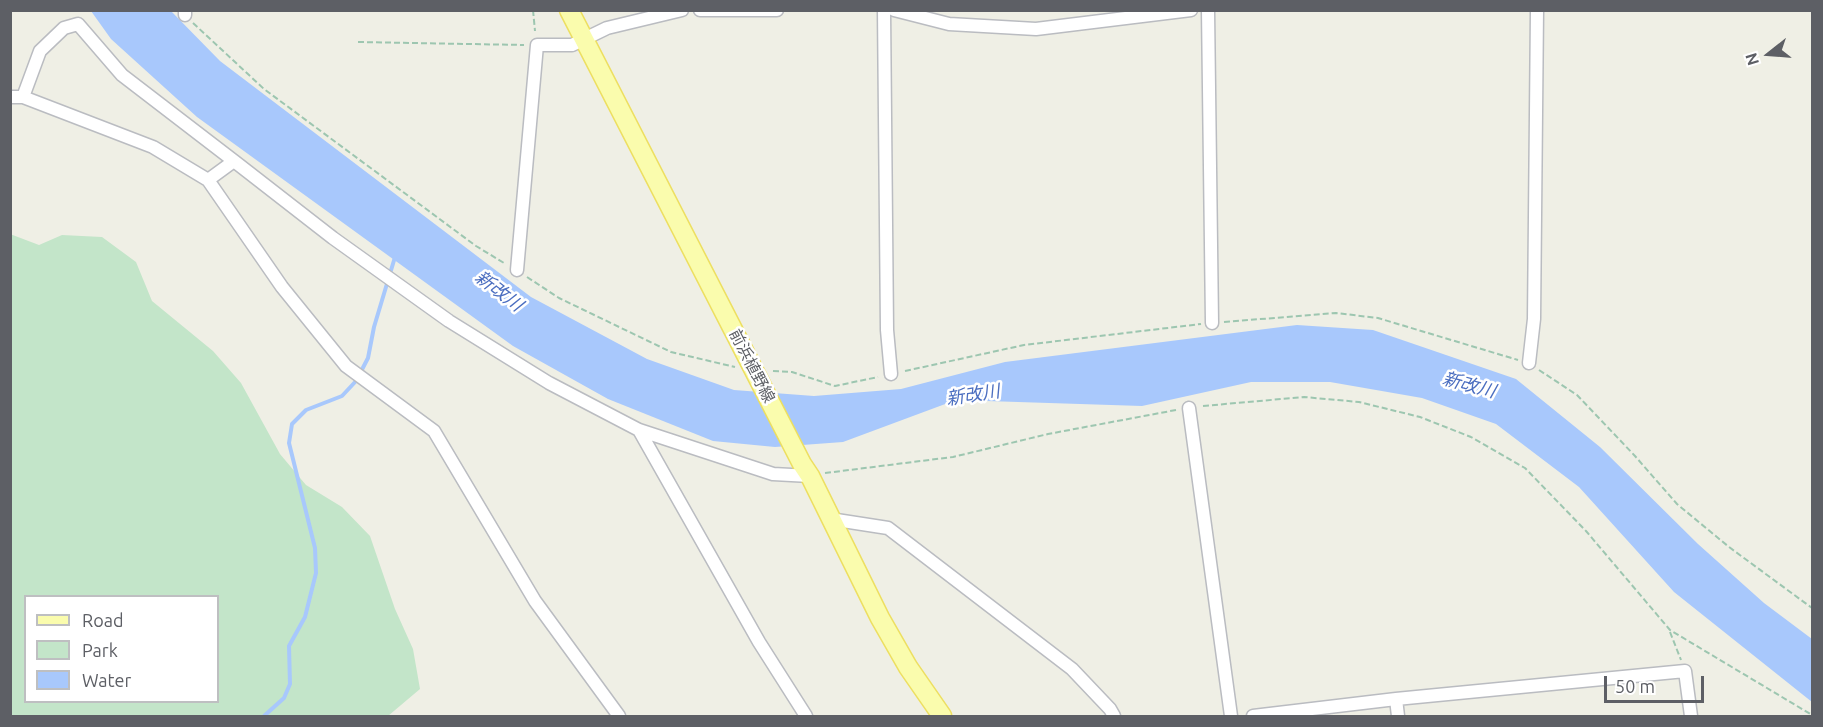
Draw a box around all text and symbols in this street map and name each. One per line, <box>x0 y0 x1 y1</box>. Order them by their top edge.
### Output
north arrow <box>1739 24 1799 84</box>
text: N <box>1741 51 1762 68</box>
water label: 新改川 <box>471 266 527 316</box>
street label: 前浜植野線 <box>725 326 779 406</box>
water label: 新改川 <box>1440 368 1498 402</box>
water label: 新改川 <box>945 380 1001 410</box>
legend <box>24 595 219 703</box>
text: Road <box>82 610 124 630</box>
text: Park <box>82 640 118 660</box>
scale bar <box>1607 664 1708 702</box>
text: Water <box>82 670 131 690</box>
text: 50 m <box>1615 676 1655 696</box>

